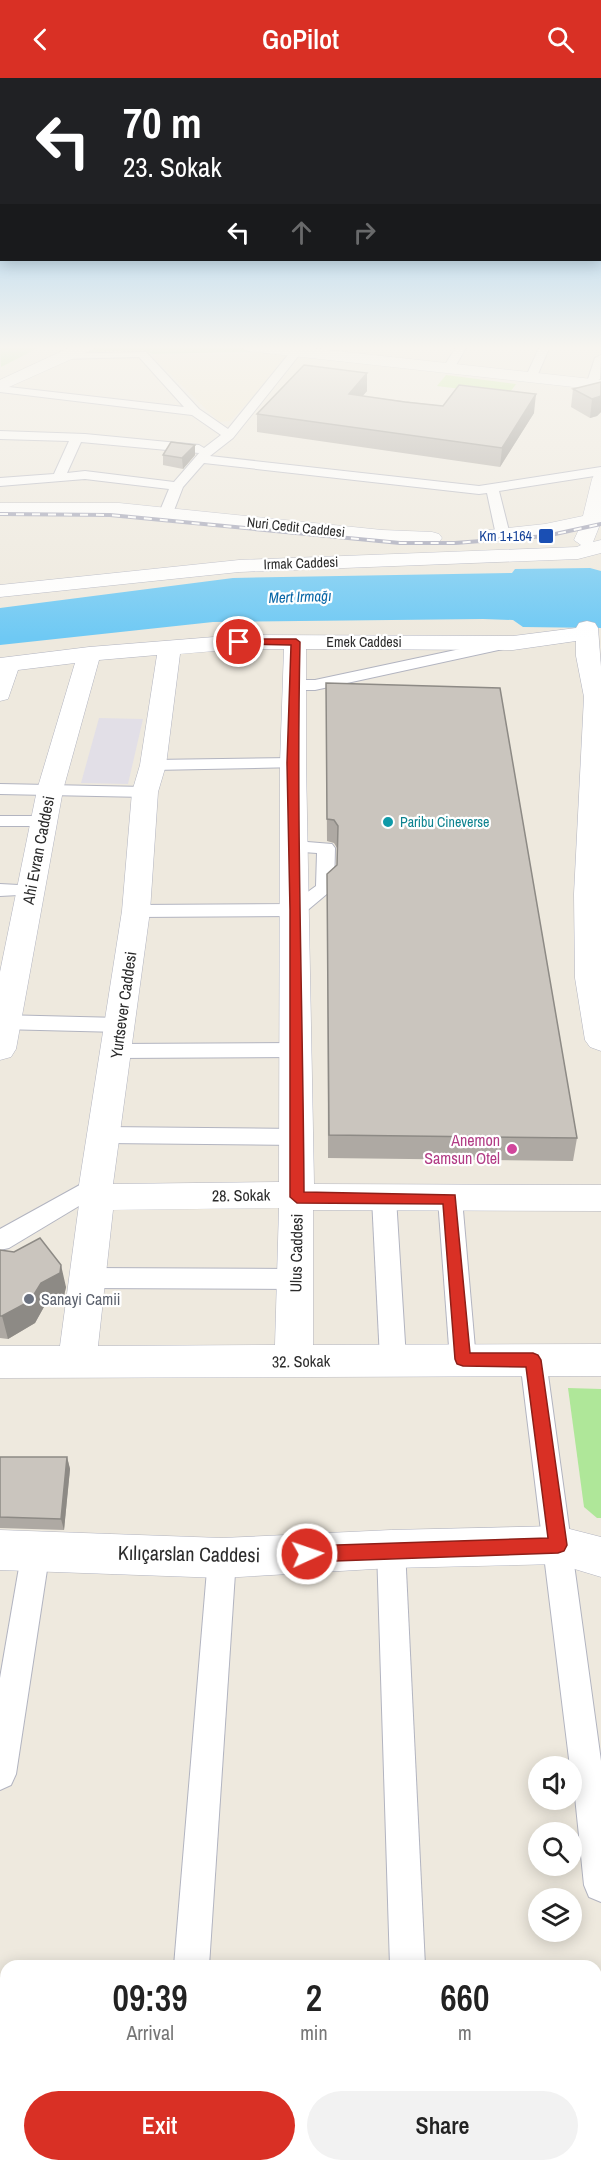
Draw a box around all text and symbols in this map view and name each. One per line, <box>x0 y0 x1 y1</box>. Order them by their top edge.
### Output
text: GoPilot <box>262 21 339 57</box>
icon: back <box>24 23 57 56</box>
icon: search <box>544 23 577 56</box>
text: 70 m <box>123 95 202 151</box>
icon: left <box>24 102 102 180</box>
text: 23. Sokak <box>123 149 221 185</box>
icon: left <box>222 216 255 249</box>
icon: ahead <box>285 216 318 249</box>
icon: right <box>348 216 381 249</box>
street label: Nuri Cedit Caddesi <box>246 513 346 541</box>
place label: Km 1+164 <box>479 527 533 545</box>
marker: Km 1+164 <box>537 527 555 545</box>
street label: Irmak Caddesi <box>263 553 339 573</box>
water label: Mert Irmağı <box>268 585 332 608</box>
pin <box>213 616 264 667</box>
icon: arrive <box>222 625 255 658</box>
street label: Emek Caddesi <box>326 633 402 651</box>
street label: Ahi Evran Caddesi <box>17 794 59 907</box>
place label: Paribu Cineverse <box>400 813 489 831</box>
marker: Paribu Cineverse <box>381 815 395 829</box>
street label: Yurtsever Caddesi <box>105 950 141 1060</box>
place label: Anemon Samsun Otel <box>424 1129 500 1169</box>
marker: Anemon Samsun Otel <box>505 1142 519 1156</box>
street label: 28. Sokak <box>212 1183 271 1207</box>
street label: Ulus Caddesi <box>284 1213 308 1293</box>
place label: Sanayi Camii <box>41 1288 121 1310</box>
marker: Sanayi Camii <box>22 1292 36 1306</box>
street label: 32. Sokak <box>272 1349 331 1373</box>
position arrow <box>275 1522 339 1586</box>
street label: Kılıçarslan Caddesi <box>118 1539 260 1568</box>
map controls <box>528 1756 582 1942</box>
button: sound <box>528 1756 582 1810</box>
button: search <box>528 1822 582 1876</box>
button: layers <box>528 1888 582 1942</box>
text: 09:39 <box>113 1974 188 2022</box>
text: 2 <box>306 1974 322 2022</box>
text: 660 <box>440 1974 489 2022</box>
text: Arrival <box>126 2019 174 2046</box>
text: min <box>300 2019 328 2046</box>
text: m <box>458 2019 472 2046</box>
button: Exit <box>24 2091 295 2160</box>
button: Share <box>307 2091 578 2160</box>

